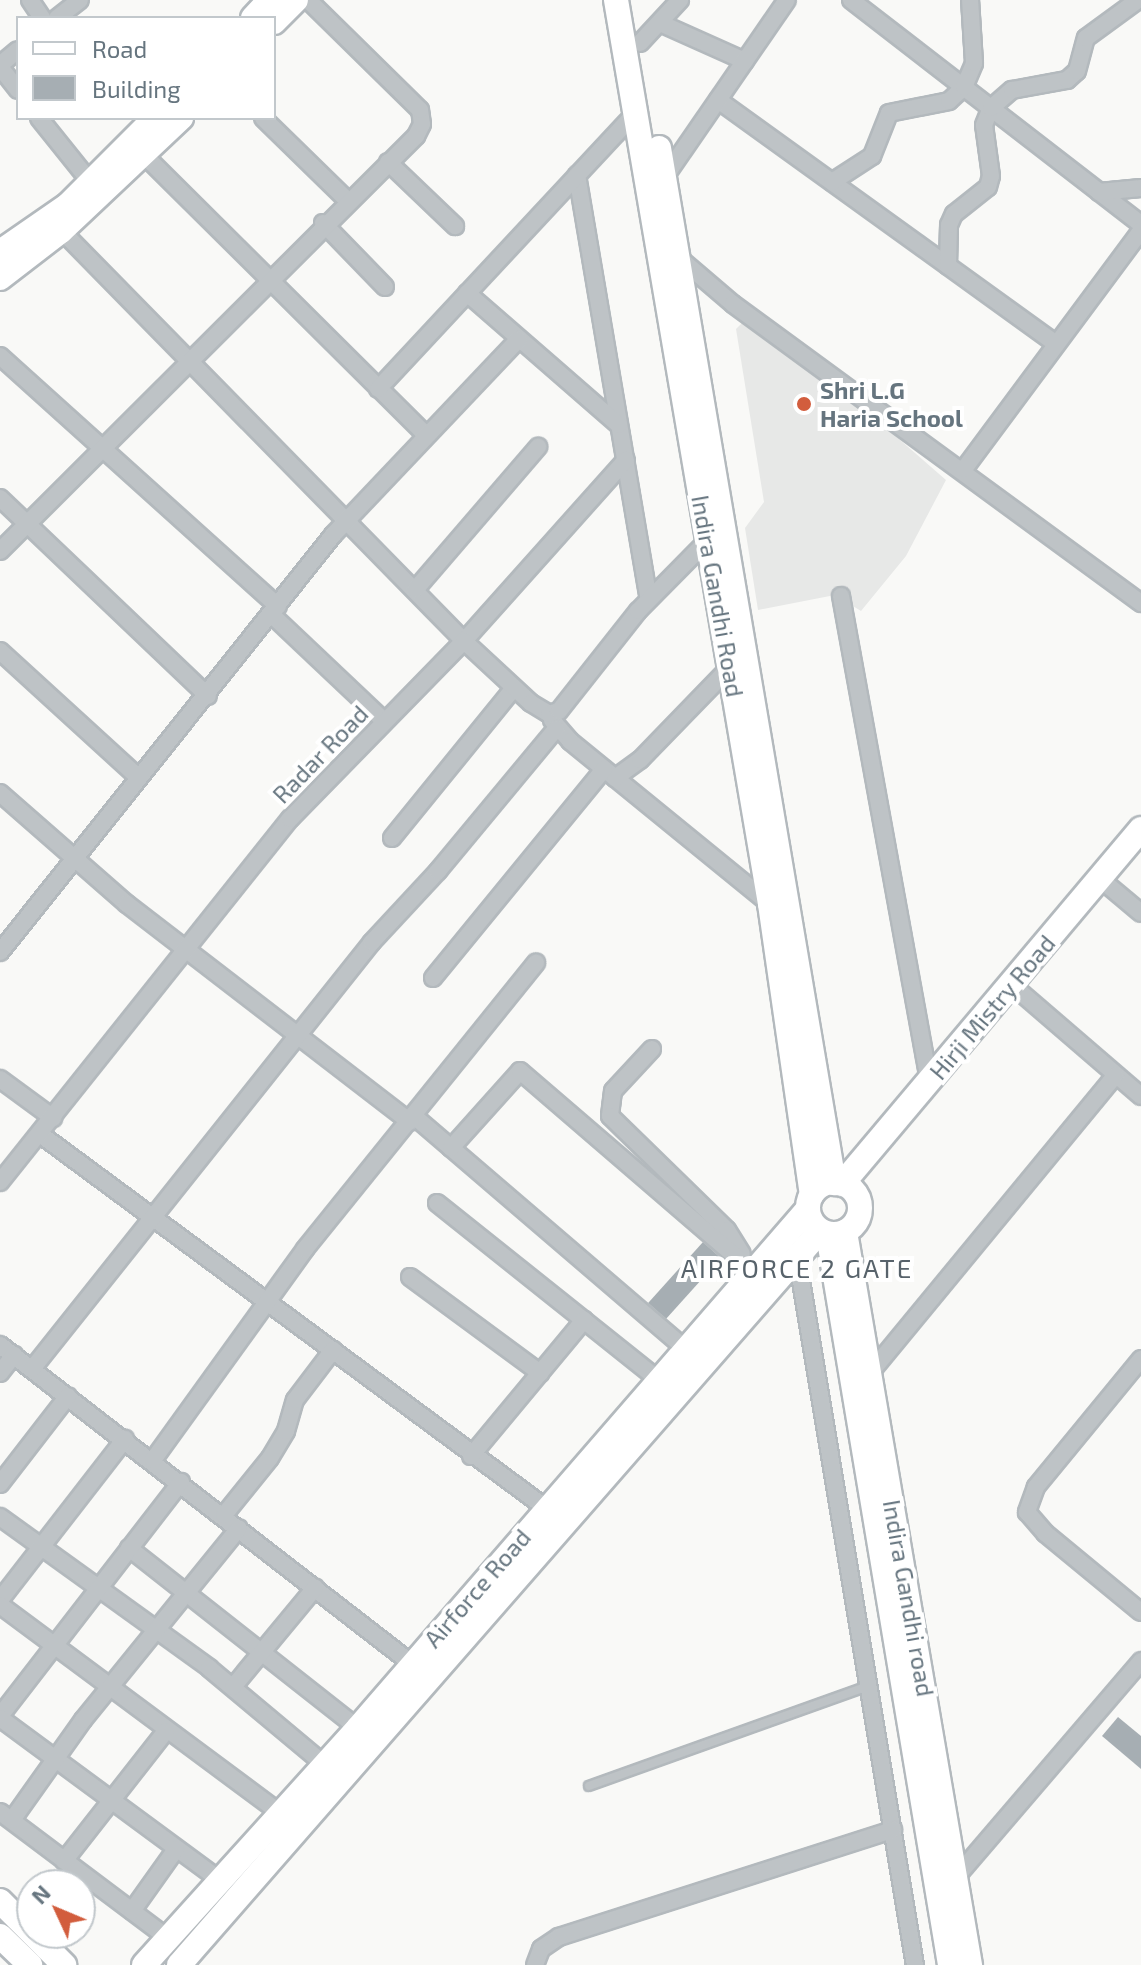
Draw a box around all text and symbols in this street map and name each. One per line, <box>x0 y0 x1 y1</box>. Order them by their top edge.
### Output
legend <box>16 16 276 120</box>
text: Road <box>92 34 147 63</box>
text: Building <box>92 74 181 103</box>
place label: Shri L.G Haria School <box>820 376 963 432</box>
marker: Shri L.G Haria School <box>795 395 813 413</box>
street label: Indira Gandhi Road <box>686 493 750 699</box>
street label: Radar Road <box>266 699 374 809</box>
street label: Hirji Mistry Road <box>923 929 1061 1085</box>
district label: AIRFORCE 2 GATE <box>681 1252 913 1284</box>
street label: Indira Gandhi road <box>878 1497 940 1699</box>
street label: Airforce Road <box>418 1523 536 1653</box>
north arrow <box>16 1869 96 1949</box>
text: N <box>25 1879 55 1908</box>

